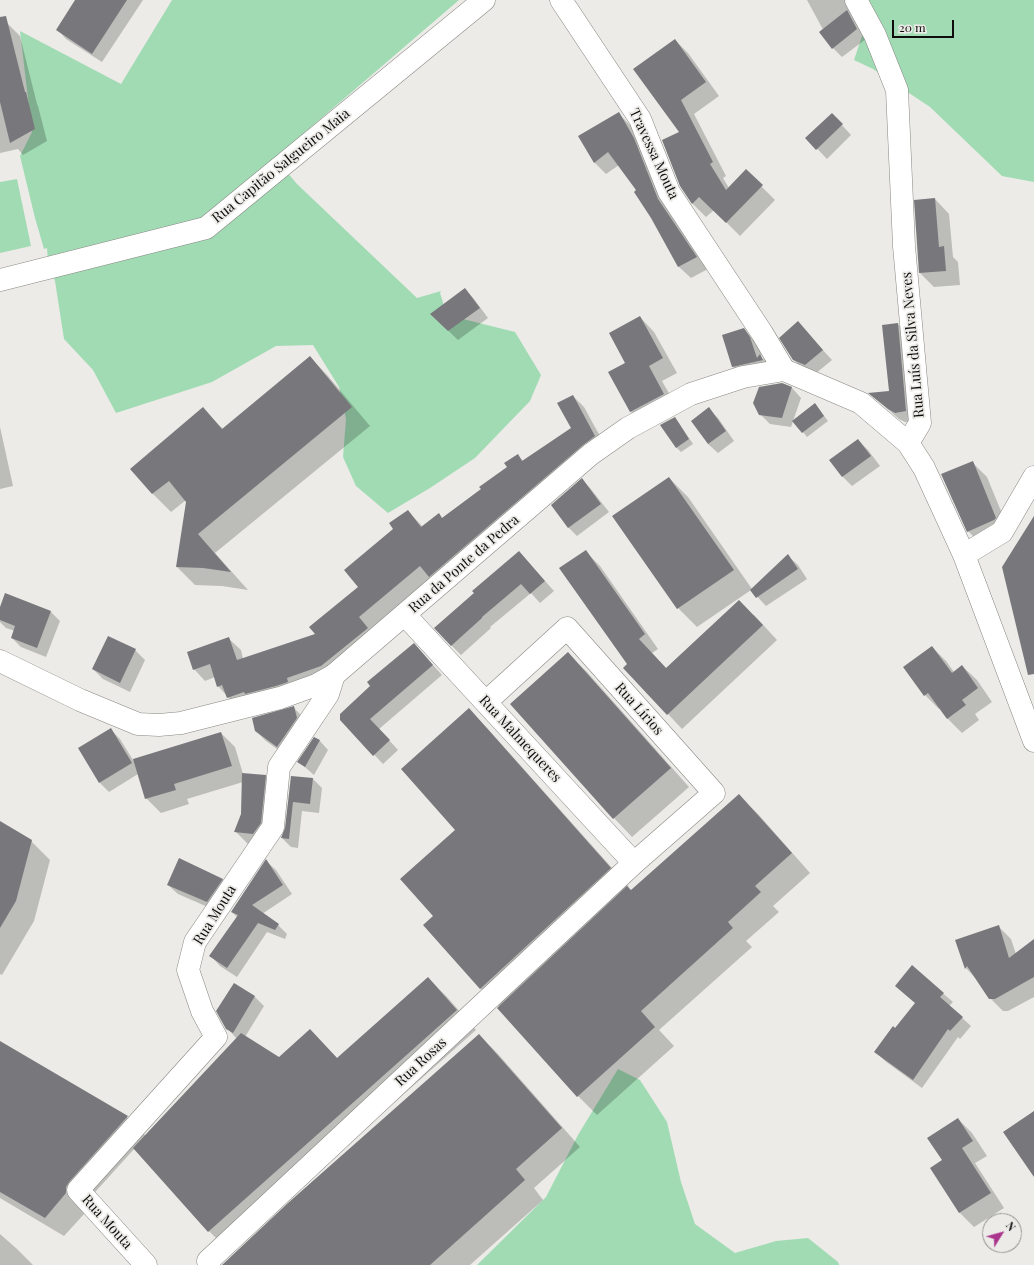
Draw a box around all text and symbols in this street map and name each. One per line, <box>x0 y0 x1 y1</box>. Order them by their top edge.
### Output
scale bar <box>894 12 956 38</box>
text: 20 m <box>899 19 926 35</box>
street label: Rua Capitão Salgueiro Maia <box>209 105 353 227</box>
street label: Travessa Mouta <box>626 106 682 202</box>
street label: Rua Luís da Silva Neves <box>898 272 928 418</box>
street label: Rua da Ponte da Pedra <box>405 511 523 617</box>
street label: Rua Lírios <box>611 680 667 738</box>
street label: Rua Malmequeres <box>475 692 565 786</box>
street label: Rua Mouta <box>190 882 240 948</box>
street label: Rua Rosas <box>392 1034 450 1090</box>
street label: Rua Mouta <box>78 1191 136 1253</box>
north arrow <box>982 1213 1022 1253</box>
text: N <box>1003 1218 1020 1234</box>

